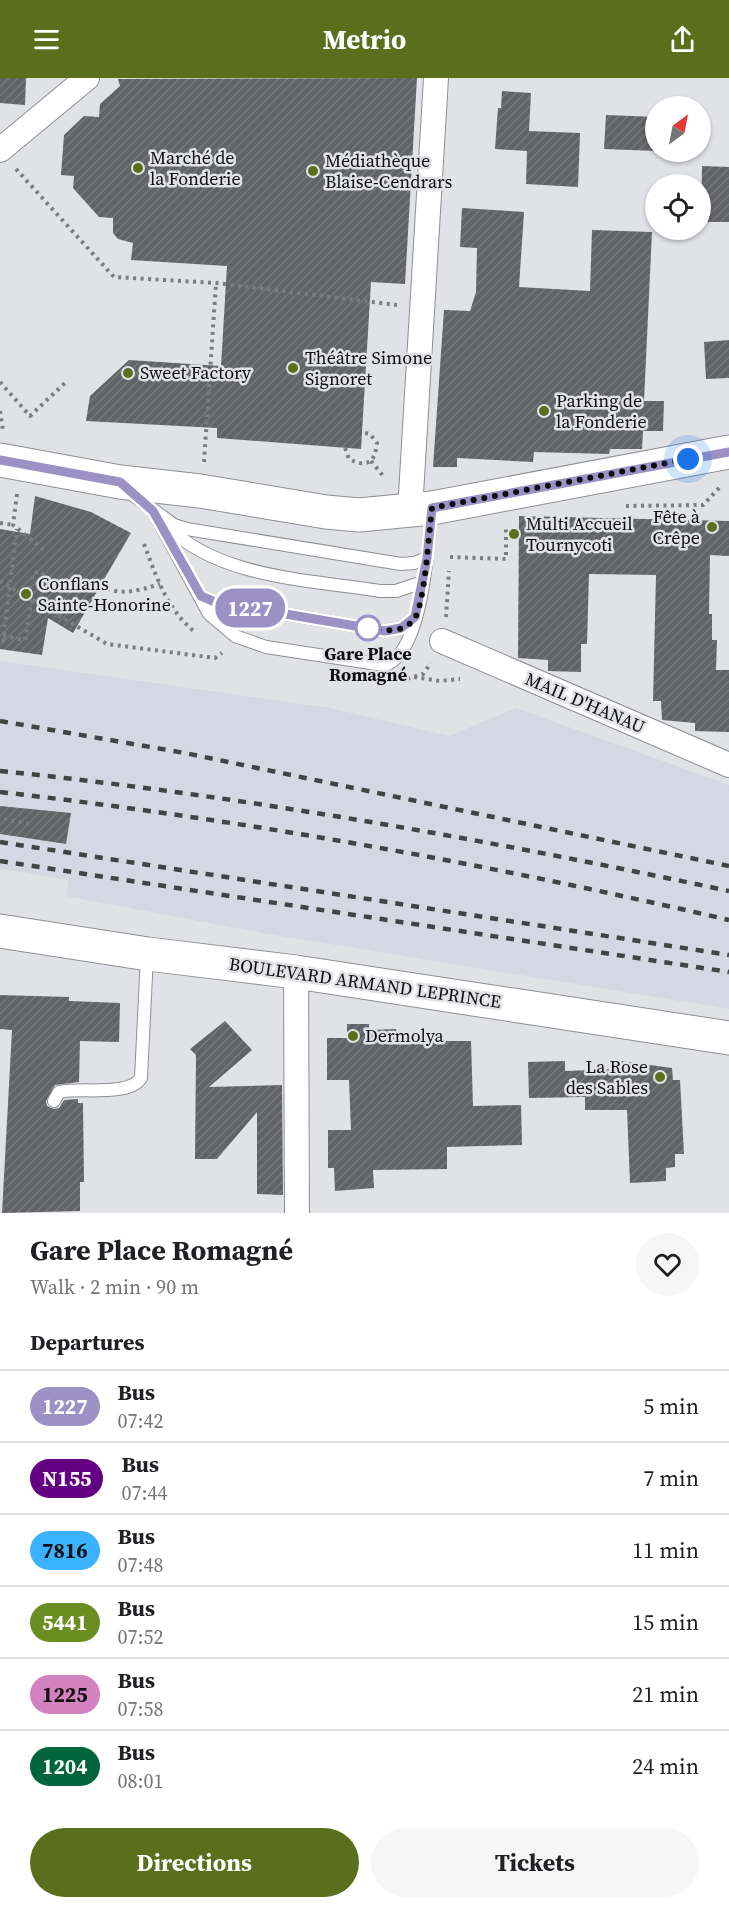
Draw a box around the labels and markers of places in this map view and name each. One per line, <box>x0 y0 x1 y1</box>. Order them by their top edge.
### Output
place label: Marché de la Fonderie <box>150 145 241 191</box>
place label: Médiathèque Blaise-Cendrars <box>325 148 452 194</box>
marker: Marché de la Fonderie <box>131 161 145 175</box>
marker: Médiathèque Blaise-Cendrars <box>306 164 320 178</box>
place label: Théâtre Simone Signoret <box>305 345 432 391</box>
place label: Sweet Factory <box>140 360 252 385</box>
marker: Théâtre Simone Signoret <box>286 361 300 375</box>
marker: Sweet Factory <box>121 366 135 380</box>
place label: Parking de la Fonderie <box>556 388 647 434</box>
marker: Parking de la Fonderie <box>537 404 551 418</box>
place label: Fête à Crêpe <box>653 504 701 550</box>
place label: Multi Accueil Tournycoti <box>526 511 633 557</box>
marker: Fête à Crêpe <box>705 520 719 534</box>
marker: Multi Accueil Tournycoti <box>507 527 521 541</box>
place label: Conflans Sainte-Honorine <box>38 571 171 617</box>
marker: Conflans Sainte-Honorine <box>19 587 33 601</box>
marker: Gare Place Romagné <box>355 615 381 641</box>
place label: Gare Place Romagné <box>324 641 412 687</box>
place label: Dermolya <box>365 1023 445 1048</box>
marker: Dermolya <box>346 1029 360 1043</box>
place label: La Rose des Sables <box>566 1054 648 1100</box>
marker: La Rose des Sables <box>653 1070 667 1084</box>

